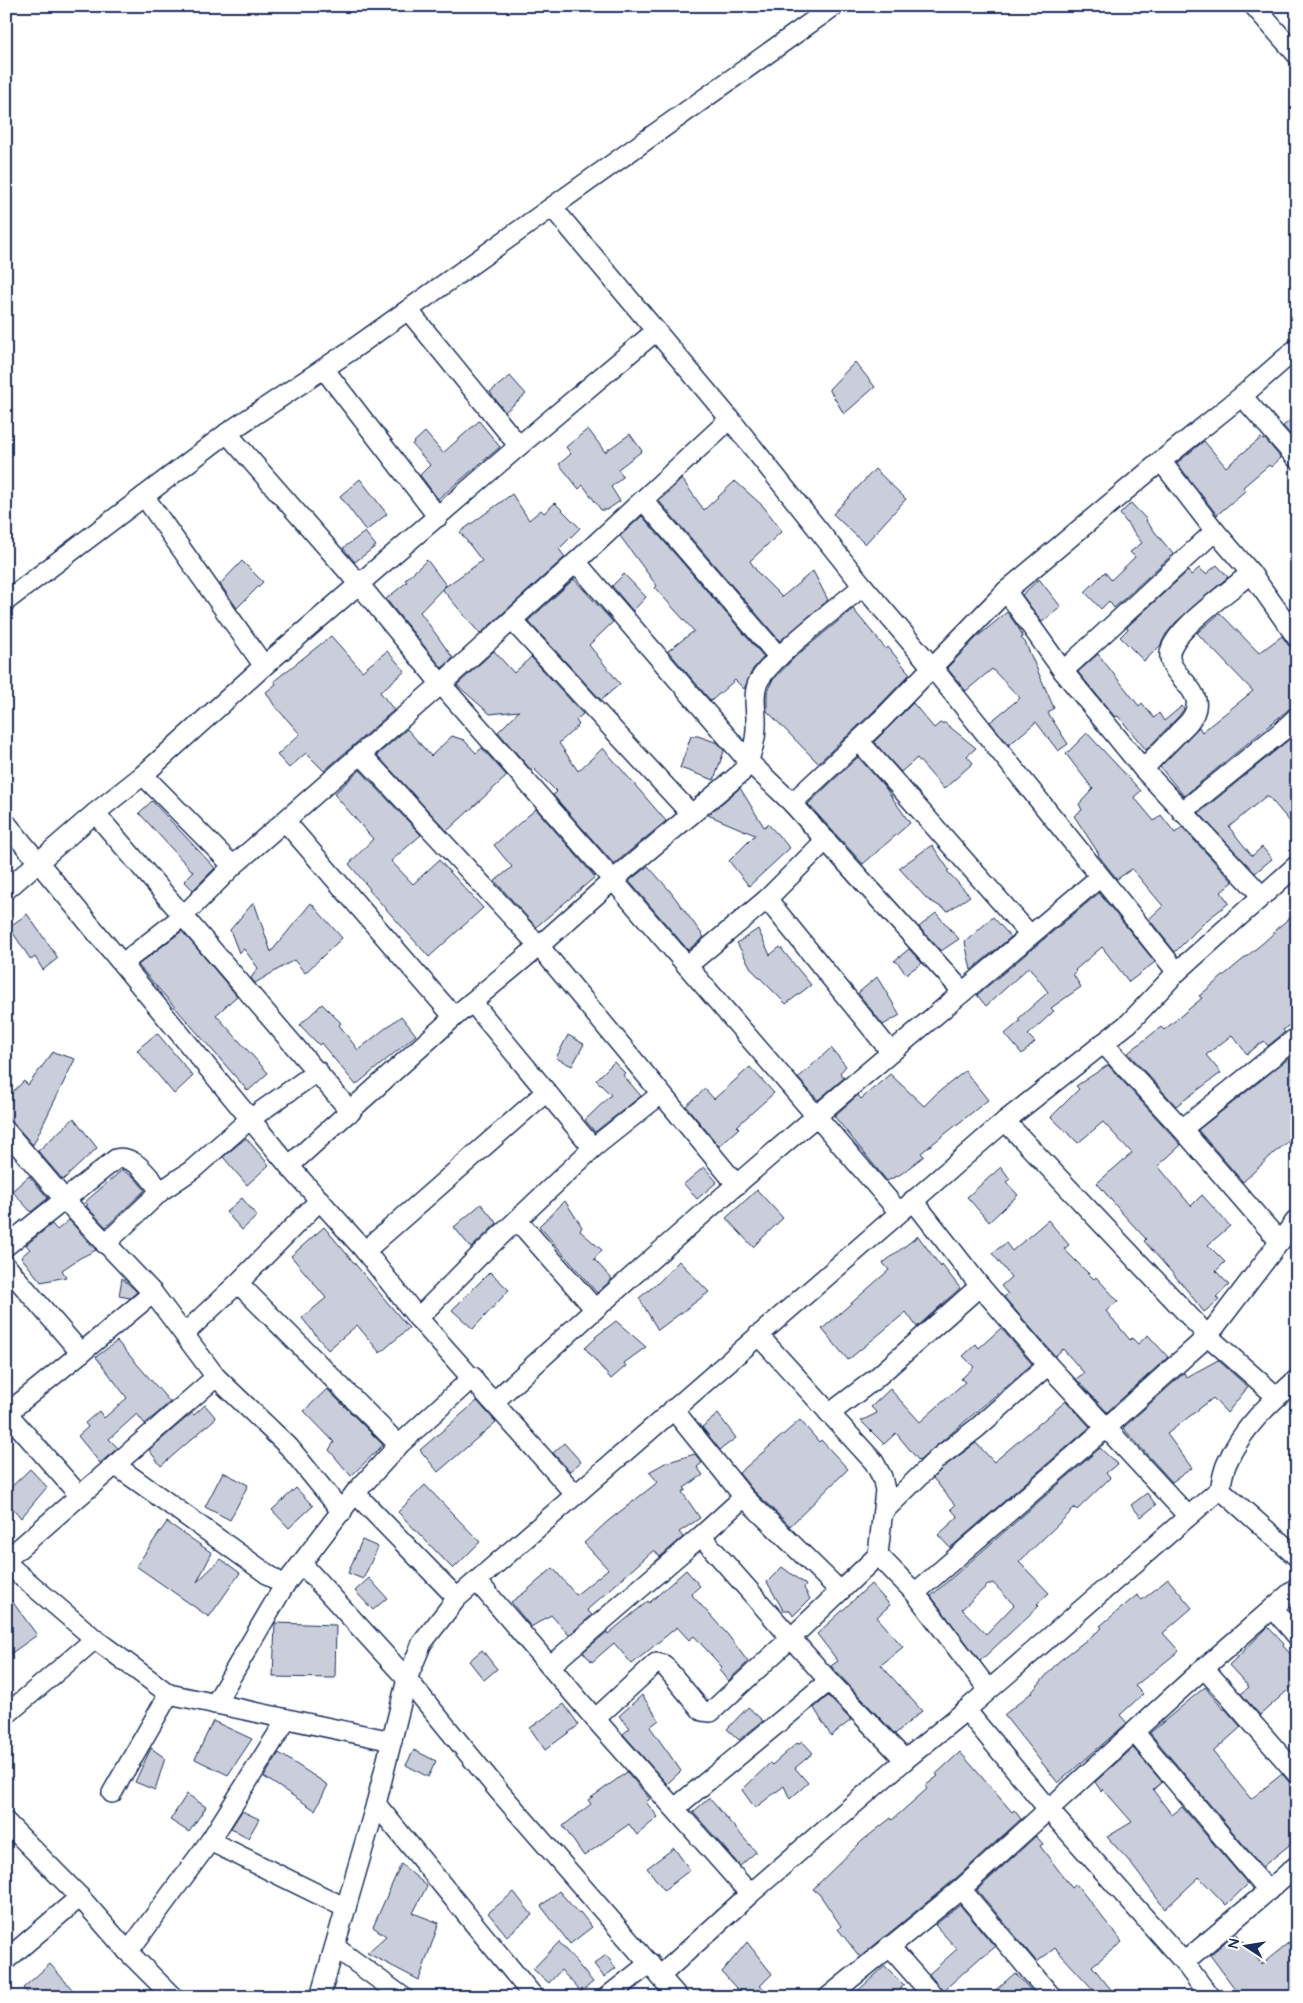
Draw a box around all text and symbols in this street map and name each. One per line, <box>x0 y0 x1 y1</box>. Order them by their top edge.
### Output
north arrow <box>1220 1920 1270 1970</box>
text: N <box>1224 1937 1245 1950</box>

